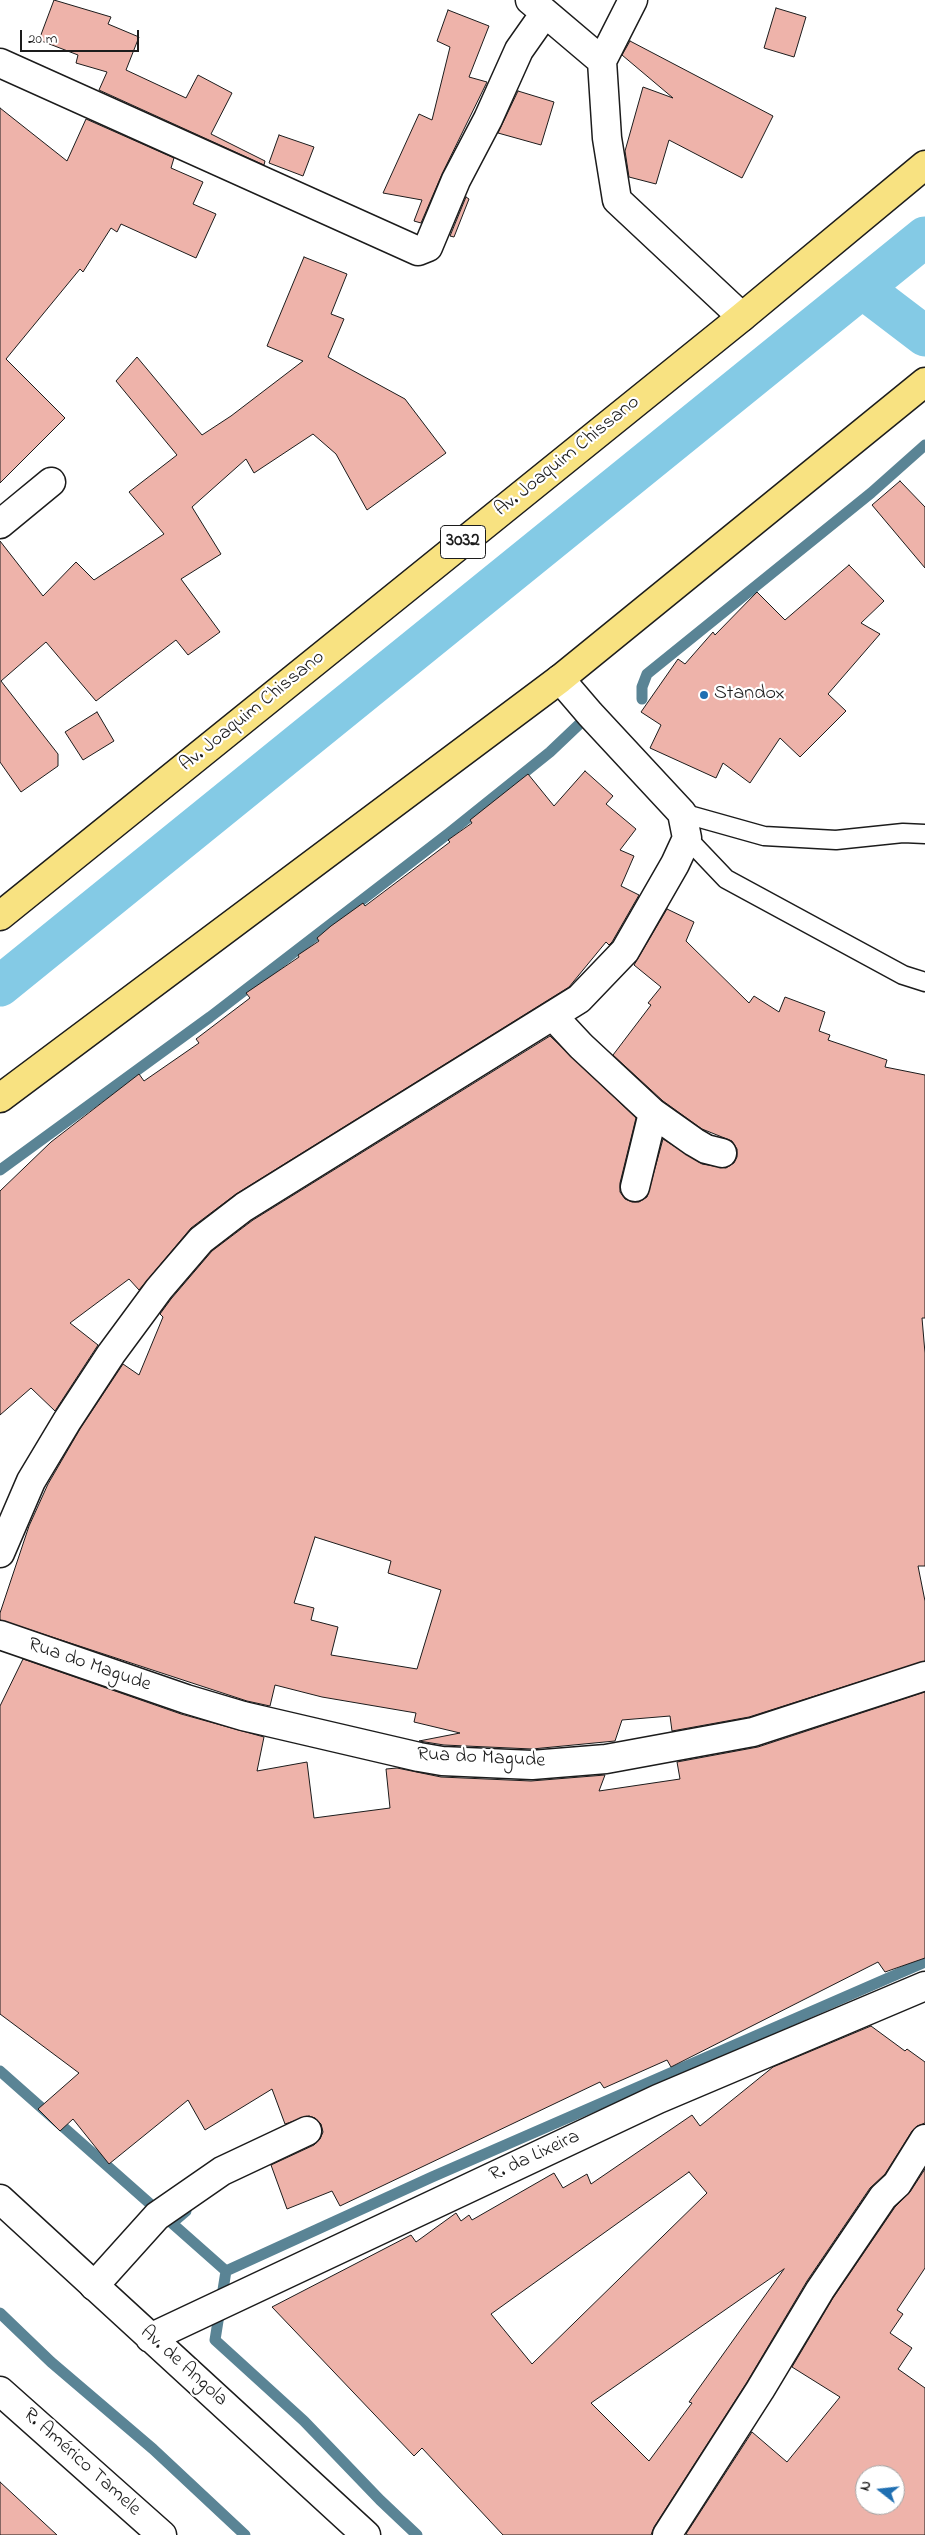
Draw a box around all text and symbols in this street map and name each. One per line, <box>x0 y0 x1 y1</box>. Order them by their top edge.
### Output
scale bar <box>22 20 141 52</box>
text: 20 m <box>28 28 57 50</box>
street label: Av. Joaquim Chissano <box>491 391 645 523</box>
road number: 3032 <box>440 526 486 558</box>
street label: Av. Joaquim Chissano <box>176 646 330 778</box>
place label: Standox <box>714 683 785 707</box>
marker: Standox <box>698 689 710 701</box>
street label: Rua do Magude <box>24 1634 154 1698</box>
street label: Rua do Magude <box>416 1744 546 1774</box>
street label: R. da Lixeira <box>486 2126 584 2188</box>
street label: Av. de Angola <box>134 2321 232 2413</box>
street label: R. Américo Tamele <box>17 2404 145 2522</box>
north arrow <box>855 2465 905 2515</box>
text: N <box>855 2479 877 2493</box>

